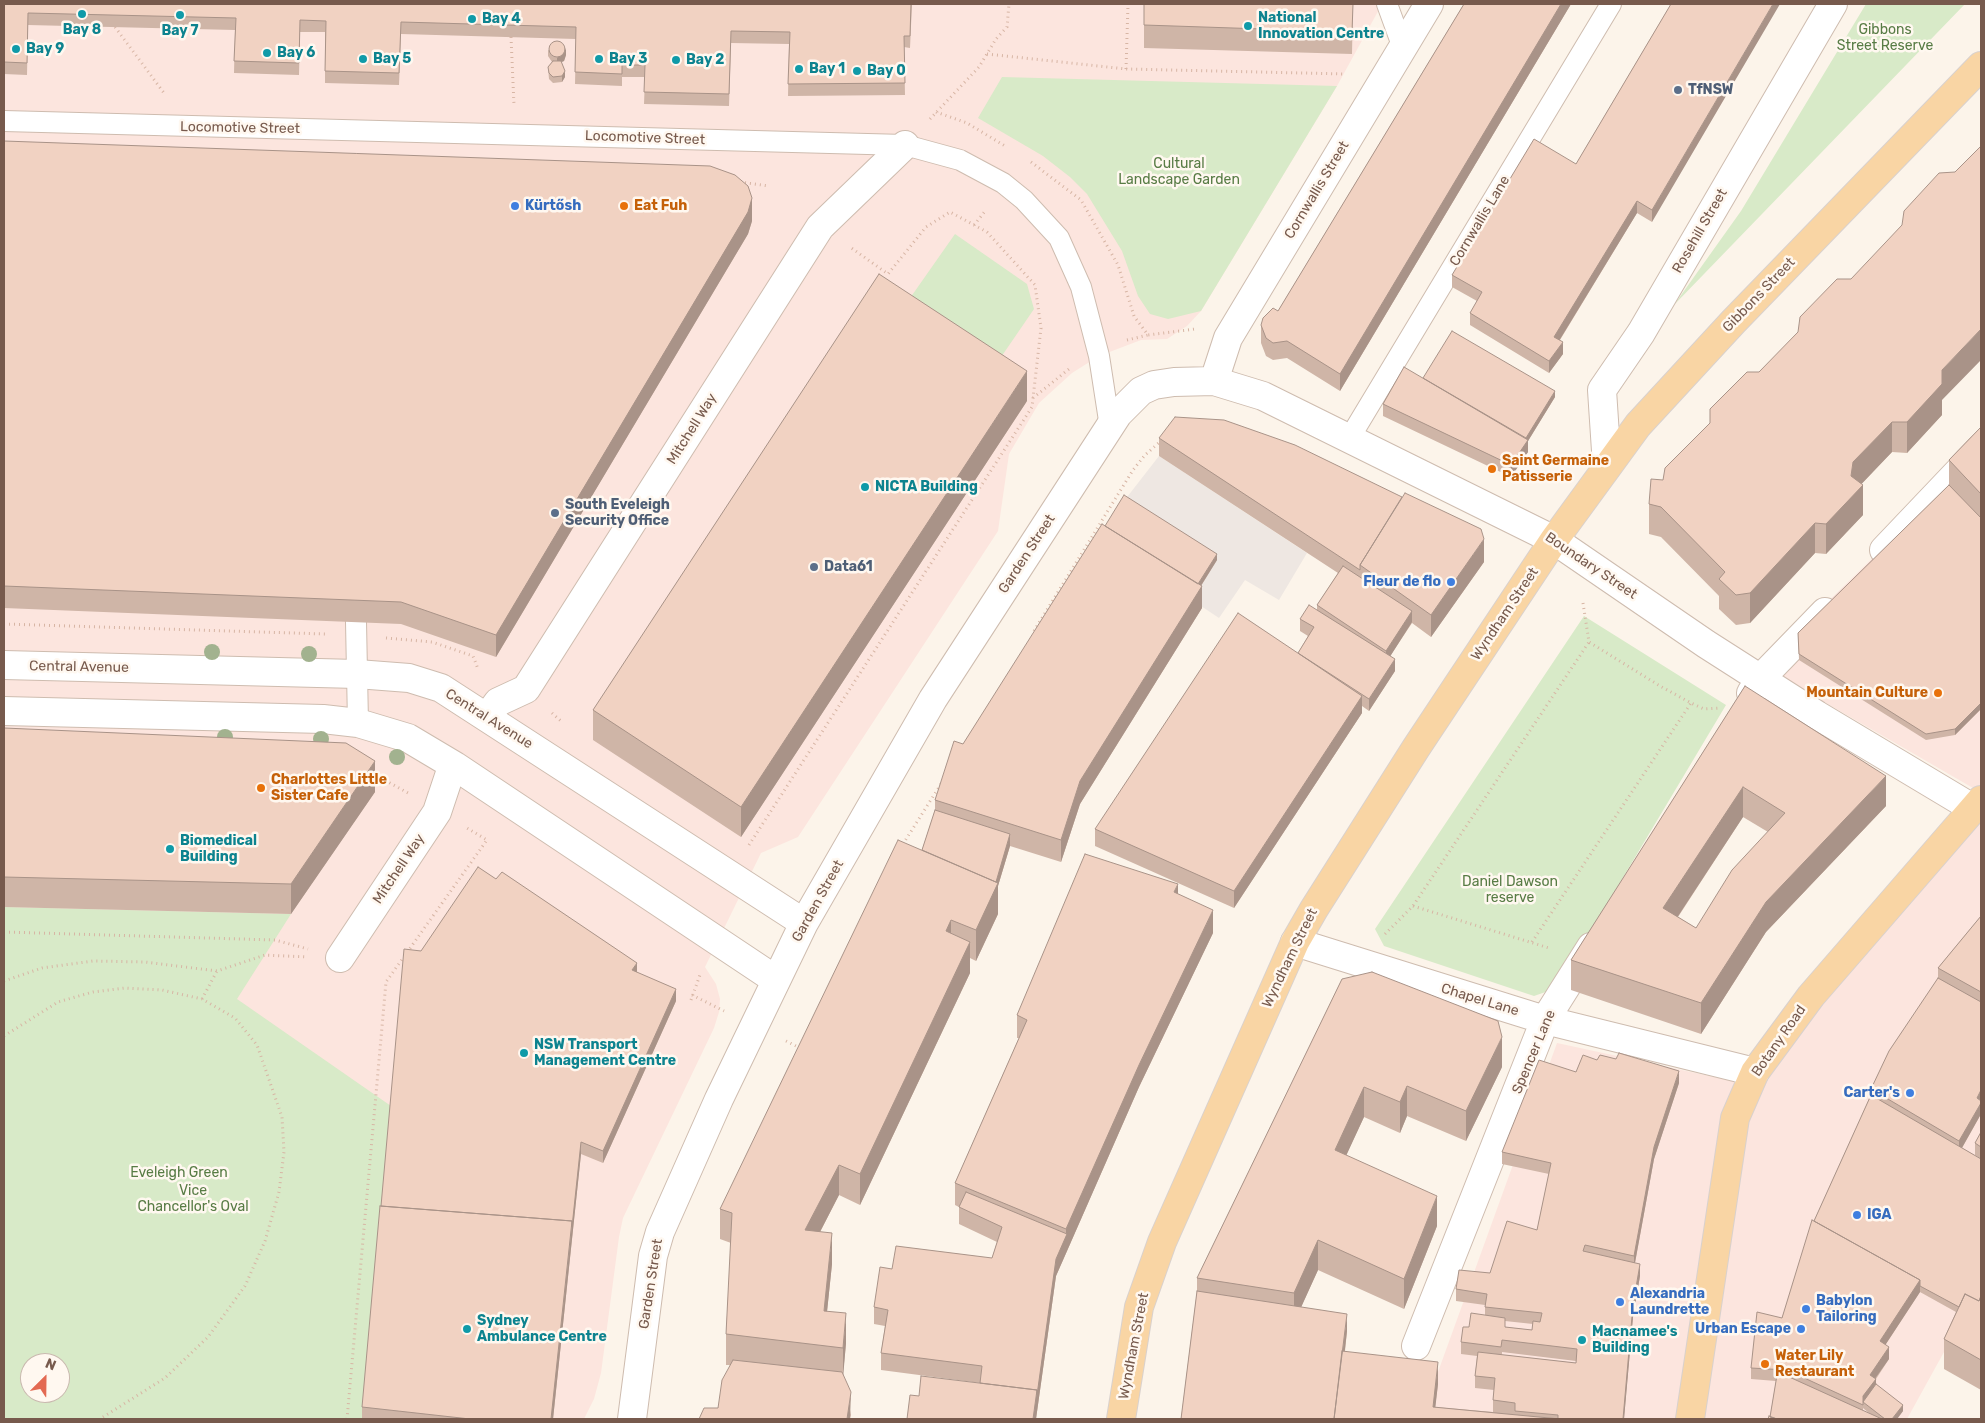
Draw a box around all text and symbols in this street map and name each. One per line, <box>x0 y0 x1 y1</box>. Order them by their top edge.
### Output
marker: Bay 8 <box>76 8 88 20</box>
marker: Bay 7 <box>174 9 186 21</box>
place label: National Innovation Centre <box>1258 10 1384 42</box>
place label: Bay 4 <box>482 11 521 27</box>
marker: Bay 4 <box>466 13 478 25</box>
marker: National Innovation Centre <box>1242 20 1254 32</box>
place label: Bay 8 <box>63 22 101 38</box>
park label: Gibbons Street Reserve <box>1837 22 1933 54</box>
place label: Bay 7 <box>161 23 199 39</box>
place label: Bay 9 <box>26 41 64 57</box>
marker: Bay 9 <box>10 43 22 55</box>
place label: Bay 6 <box>277 45 315 61</box>
marker: Bay 6 <box>261 47 273 59</box>
place label: Bay 5 <box>373 51 411 67</box>
place label: Bay 3 <box>609 51 647 67</box>
place label: Bay 2 <box>686 52 724 68</box>
marker: Bay 5 <box>357 53 369 65</box>
marker: Bay 3 <box>593 53 605 65</box>
marker: Bay 2 <box>670 54 682 66</box>
place label: Bay 1 <box>809 61 845 77</box>
marker: Bay 1 <box>793 63 805 75</box>
place label: Bay 0 <box>867 63 906 79</box>
marker: Bay 0 <box>851 65 863 77</box>
place label: TfNSW <box>1688 82 1733 98</box>
marker: TfNSW <box>1672 84 1684 96</box>
street label: Locomotive Street <box>180 119 300 137</box>
street label: Locomotive Street <box>585 128 705 148</box>
street label: Cornwallis Street <box>1281 138 1353 242</box>
park label: Cultural Landscape Garden <box>1118 156 1240 188</box>
street label: Cornwallis Lane <box>1446 173 1514 269</box>
street label: Rosehill Street <box>1669 186 1731 276</box>
place label: Kürtősh <box>525 198 581 214</box>
place label: Eat Fuh <box>634 198 687 214</box>
marker: Kürtősh <box>509 200 521 212</box>
marker: Eat Fuh <box>618 200 630 212</box>
street label: Gibbons Street <box>1719 254 1799 336</box>
street label: Mitchell Way <box>664 390 720 468</box>
place label: Saint Germaine Patisserie <box>1502 453 1609 486</box>
marker: Saint Germaine Patisserie <box>1486 463 1498 475</box>
place label: NICTA Building <box>875 479 978 495</box>
marker: NICTA Building <box>859 481 871 493</box>
place label: South Eveleigh Security Office <box>565 497 670 530</box>
marker: South Eveleigh Security Office <box>549 507 561 519</box>
street label: Garden Street <box>995 511 1059 597</box>
street label: Boundary Street <box>1542 529 1640 603</box>
place label: Data61 <box>824 559 873 575</box>
marker: Data61 <box>808 561 820 573</box>
street label: Wyndham Street <box>1468 564 1542 664</box>
place label: Fleur de flo <box>1363 574 1441 590</box>
marker: Fleur de flo <box>1445 576 1457 588</box>
street label: Central Avenue <box>29 658 129 676</box>
street label: Central Avenue <box>442 685 536 753</box>
place label: Mountain Culture <box>1806 685 1928 701</box>
marker: Mountain Culture <box>1932 687 1944 699</box>
place label: Charlottes Little Sister Cafe <box>271 772 387 804</box>
marker: Charlottes Little Sister Cafe <box>255 782 267 794</box>
street label: Mitchell Way <box>370 831 428 907</box>
place label: Biomedical Building <box>180 833 257 866</box>
marker: Biomedical Building <box>164 843 176 855</box>
street label: Garden Street <box>789 857 847 945</box>
park label: Daniel Dawson reserve <box>1462 874 1558 906</box>
street label: Wyndham Street <box>1259 906 1321 1010</box>
street label: Chapel Lane <box>1439 980 1521 1020</box>
street label: Botany Road <box>1748 1002 1810 1080</box>
street label: Spencer Lane <box>1509 1007 1559 1097</box>
place label: NSW Transport Management Centre <box>534 1037 676 1070</box>
marker: NSW Transport Management Centre <box>518 1047 530 1059</box>
place label: Carter's <box>1843 1085 1900 1101</box>
marker: Carter's <box>1904 1087 1916 1099</box>
park label: Eveleigh Green <box>130 1165 228 1181</box>
park label: Vice Chancellor's Oval <box>137 1183 249 1216</box>
place label: IGA <box>1867 1207 1891 1223</box>
marker: IGA <box>1851 1209 1863 1221</box>
street label: Garden Street <box>636 1238 666 1330</box>
place label: Alexandria Laundrette <box>1630 1286 1709 1318</box>
street label: Wyndham Street <box>1115 1291 1153 1401</box>
place label: Babylon Tailoring <box>1816 1293 1877 1325</box>
marker: Alexandria Laundrette <box>1614 1296 1626 1308</box>
marker: Babylon Tailoring <box>1800 1303 1812 1315</box>
place label: Sydney Ambulance Centre <box>477 1313 607 1345</box>
place label: Urban Escape <box>1695 1321 1791 1337</box>
marker: Sydney Ambulance Centre <box>461 1323 473 1335</box>
marker: Urban Escape <box>1795 1323 1807 1335</box>
place label: Macnamee's Building <box>1592 1324 1677 1356</box>
marker: Macnamee's Building <box>1576 1334 1588 1346</box>
place label: Water Lily Restaurant <box>1775 1348 1854 1380</box>
north arrow <box>20 1353 70 1403</box>
text: N <box>43 1355 59 1374</box>
marker: Water Lily Restaurant <box>1759 1358 1771 1370</box>

